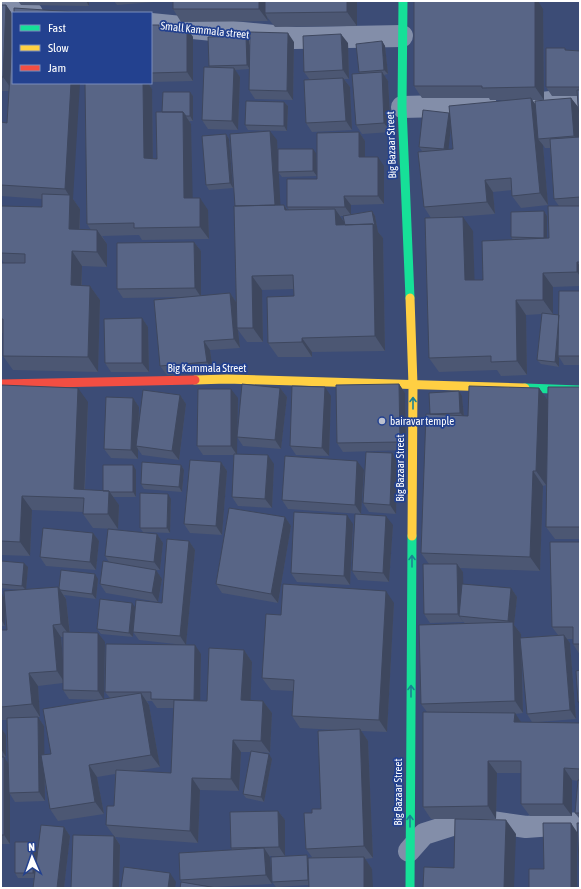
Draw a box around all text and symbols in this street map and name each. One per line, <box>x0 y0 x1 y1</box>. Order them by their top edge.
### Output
legend <box>12 12 152 84</box>
street label: Small Kammala street <box>160 19 250 41</box>
text: Fast <box>48 21 66 35</box>
text: Slow <box>48 41 69 55</box>
text: Jam <box>48 61 66 75</box>
street label: Big Bazaar Street <box>384 111 398 179</box>
street label: Big Kammala Street <box>168 362 246 374</box>
one-way arrow <box>409 397 417 410</box>
place label: bairavar temple <box>390 415 454 427</box>
marker: bairavar temple <box>377 416 387 426</box>
street label: Big Bazaar Street <box>394 434 406 502</box>
one-way arrow <box>408 555 416 568</box>
one-way arrow <box>407 685 415 698</box>
street label: Big Bazaar Street <box>392 758 404 826</box>
one-way arrow <box>406 815 413 828</box>
north arrow <box>12 837 52 877</box>
text: N <box>28 841 35 853</box>

